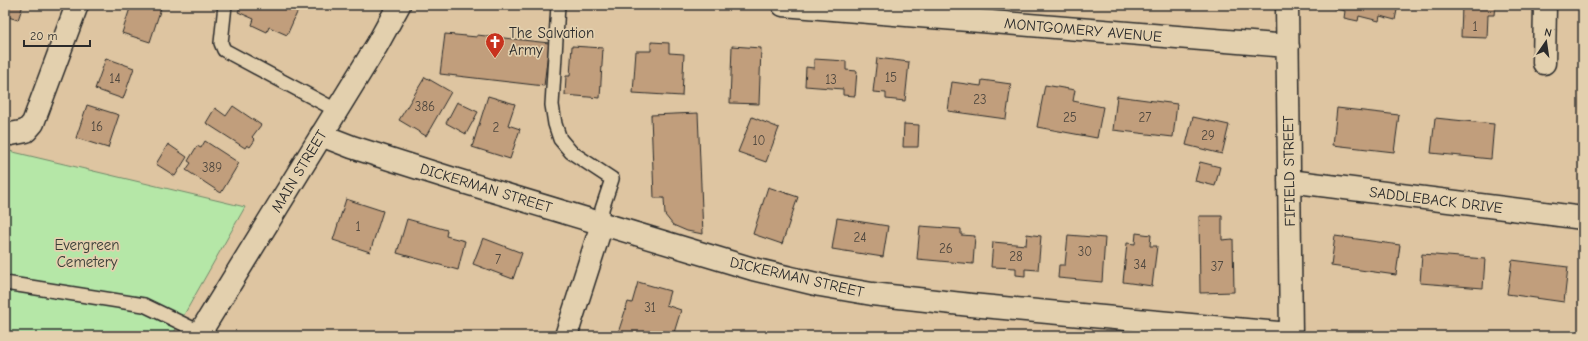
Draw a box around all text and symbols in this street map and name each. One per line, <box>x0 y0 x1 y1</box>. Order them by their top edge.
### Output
street label: MONTGOMERY AVENUE <box>1003 14 1163 46</box>
house number: 1 <box>1472 19 1478 34</box>
scale bar <box>24 22 90 48</box>
north arrow <box>1526 22 1566 62</box>
place label: The Salvation Army <box>509 24 594 59</box>
text: N <box>1543 26 1553 40</box>
text: 20 m <box>30 29 58 43</box>
church icon: The Salvation Army <box>484 31 506 59</box>
house number: 15 <box>885 70 897 85</box>
house number: 14 <box>109 71 121 86</box>
house number: 13 <box>825 72 837 87</box>
house number: 23 <box>973 92 987 107</box>
house number: 386 <box>415 99 435 114</box>
house number: 25 <box>1063 110 1077 125</box>
house number: 27 <box>1139 110 1151 125</box>
street label: FIFIELD STREET <box>1279 115 1299 227</box>
house number: 16 <box>91 119 103 134</box>
house number: 2 <box>493 120 500 135</box>
street label: MAIN STREET <box>267 126 331 216</box>
house number: 29 <box>1201 128 1215 143</box>
house number: 10 <box>752 133 766 148</box>
street label: DICKERMAN STREET <box>418 159 554 217</box>
house number: 389 <box>202 160 222 175</box>
street label: SADDLEBACK DRIVE <box>1368 183 1504 217</box>
house number: 1 <box>355 219 361 234</box>
house number: 24 <box>853 230 867 245</box>
park label: Evergreen Cemetery <box>55 236 119 271</box>
house number: 26 <box>939 241 953 256</box>
house number: 30 <box>1078 244 1092 259</box>
house number: 28 <box>1009 249 1023 264</box>
house number: 7 <box>495 252 501 267</box>
street label: DICKERMAN STREET <box>728 253 866 301</box>
house number: 34 <box>1134 257 1146 272</box>
house number: 37 <box>1211 259 1223 274</box>
house number: 31 <box>644 300 656 315</box>

